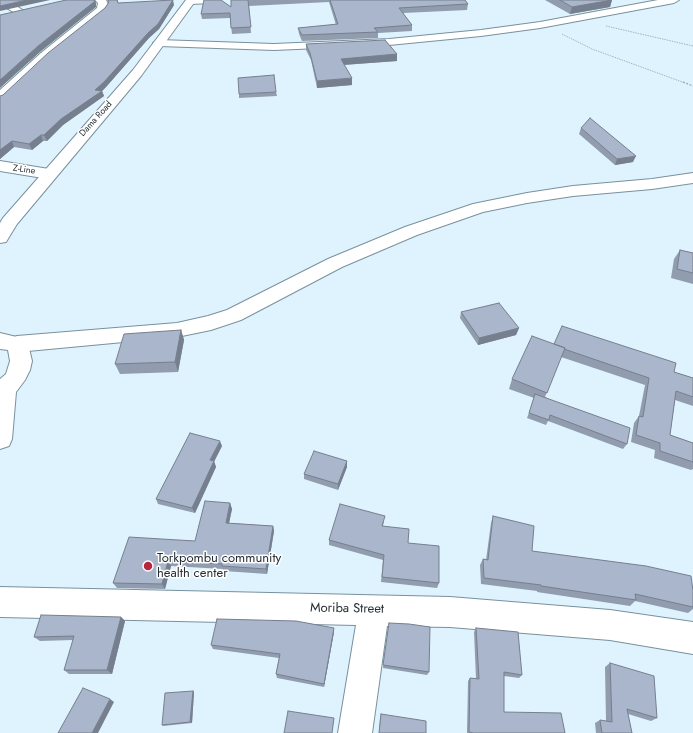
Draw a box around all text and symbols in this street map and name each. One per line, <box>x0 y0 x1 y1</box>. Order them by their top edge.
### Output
street label: Dama Road <box>77 99 115 139</box>
street label: Z-Line <box>12 163 36 177</box>
place label: Torkpombu community health center <box>157 551 281 582</box>
marker: Torkpombu community health center <box>142 560 154 572</box>
street label: Moriba Street <box>310 601 384 617</box>

